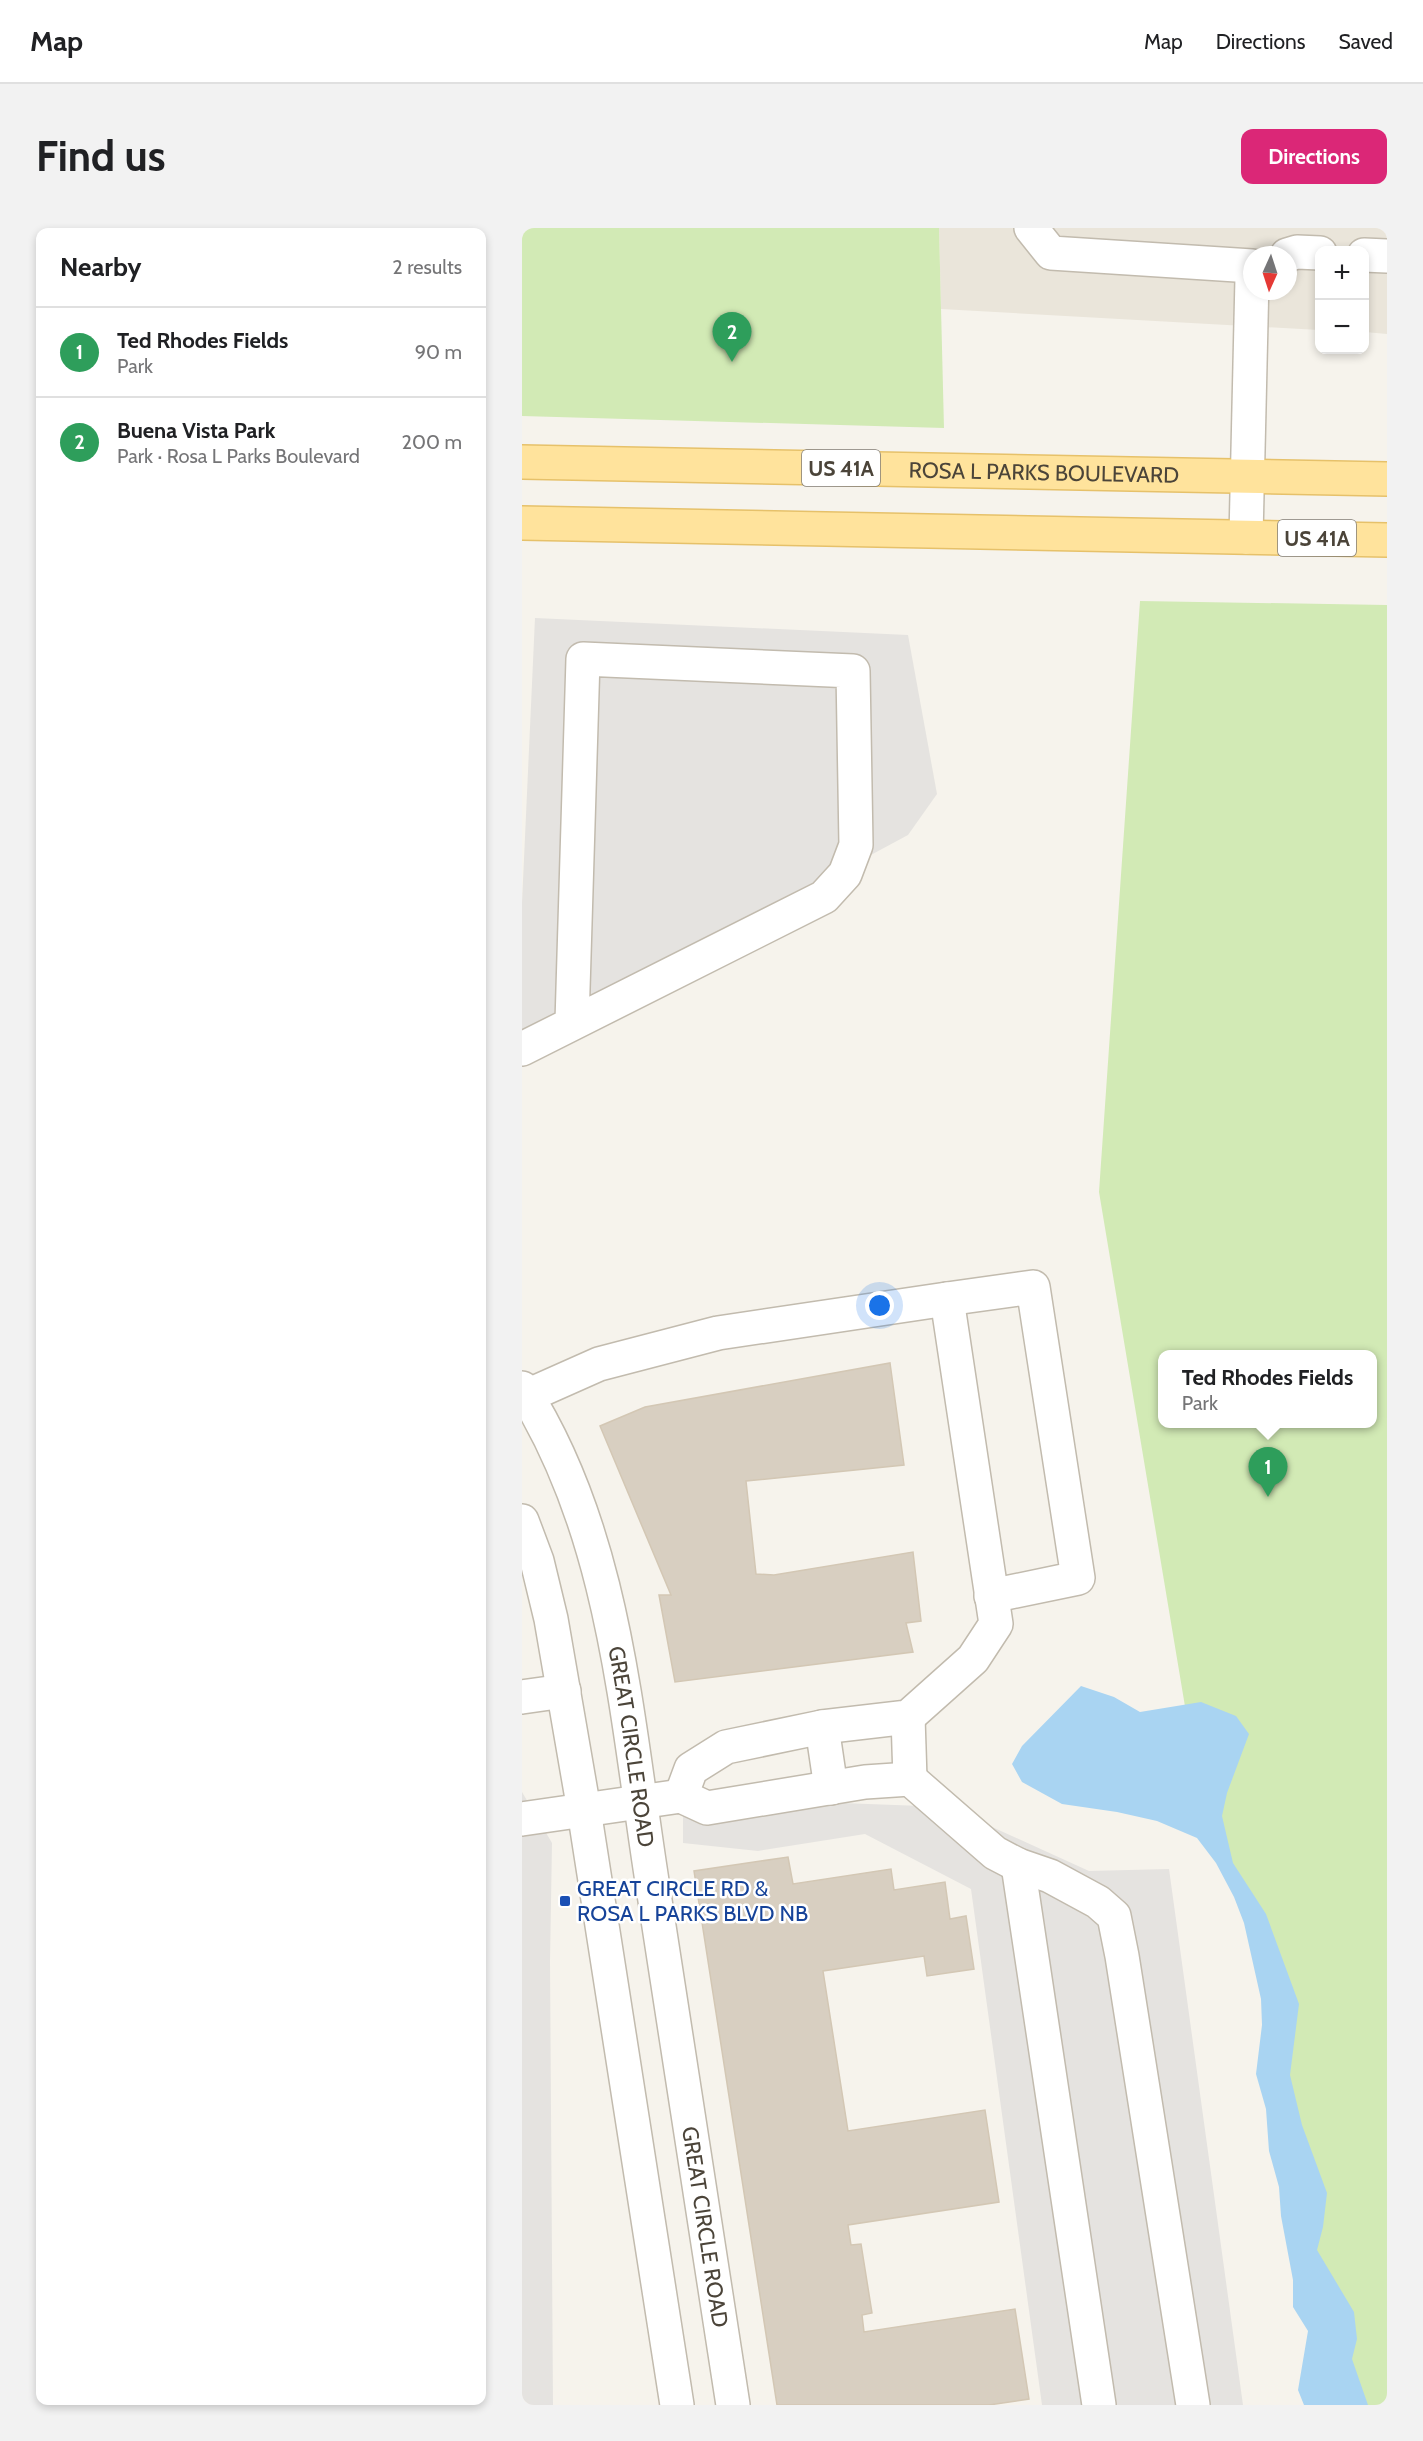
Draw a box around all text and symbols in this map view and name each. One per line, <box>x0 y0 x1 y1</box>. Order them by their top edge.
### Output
text: Map <box>30 24 83 58</box>
text: Map <box>1144 29 1183 54</box>
text: Directions <box>1216 29 1305 54</box>
text: Saved <box>1338 29 1393 54</box>
button: Directions <box>1241 129 1387 184</box>
text: Find us <box>36 130 165 182</box>
north arrow <box>1243 246 1297 300</box>
map controls <box>1315 246 1369 354</box>
button: + <box>1315 246 1369 300</box>
text: Nearby <box>60 251 141 283</box>
text: 2 results <box>392 255 462 279</box>
button: − <box>1315 300 1369 354</box>
pin: 2 <box>712 312 752 362</box>
text: Ted Rhodes Fields <box>117 327 288 354</box>
text: 1 <box>76 340 83 364</box>
text: 90 m <box>415 340 462 364</box>
text: Park <box>117 354 153 378</box>
text: Buena Vista Park <box>117 417 275 444</box>
text: 2 <box>74 430 85 454</box>
text: 200 m <box>402 430 462 454</box>
text: Park · Rosa L Parks Boulevard <box>117 444 360 468</box>
road number: US 41A <box>802 450 880 486</box>
street label: ROSA L PARKS BOULEVARD <box>908 456 1180 488</box>
road number: US 41A <box>1278 520 1356 556</box>
your location <box>865 1291 894 1320</box>
popup <box>1158 1350 1377 1428</box>
text: Ted Rhodes Fields <box>1182 1364 1353 1391</box>
text: Park <box>1182 1391 1218 1415</box>
pin: 1 <box>1248 1448 1288 1497</box>
street label: GREAT CIRCLE ROAD <box>603 1644 660 1849</box>
place label: GREAT CIRCLE RD & ROSA L PARKS BLVD NB <box>577 1875 808 1927</box>
marker: GREAT CIRCLE RD & ROSA L PARKS BLVD NB <box>558 1894 572 1908</box>
street label: GREAT CIRCLE ROAD <box>677 2124 734 2329</box>

